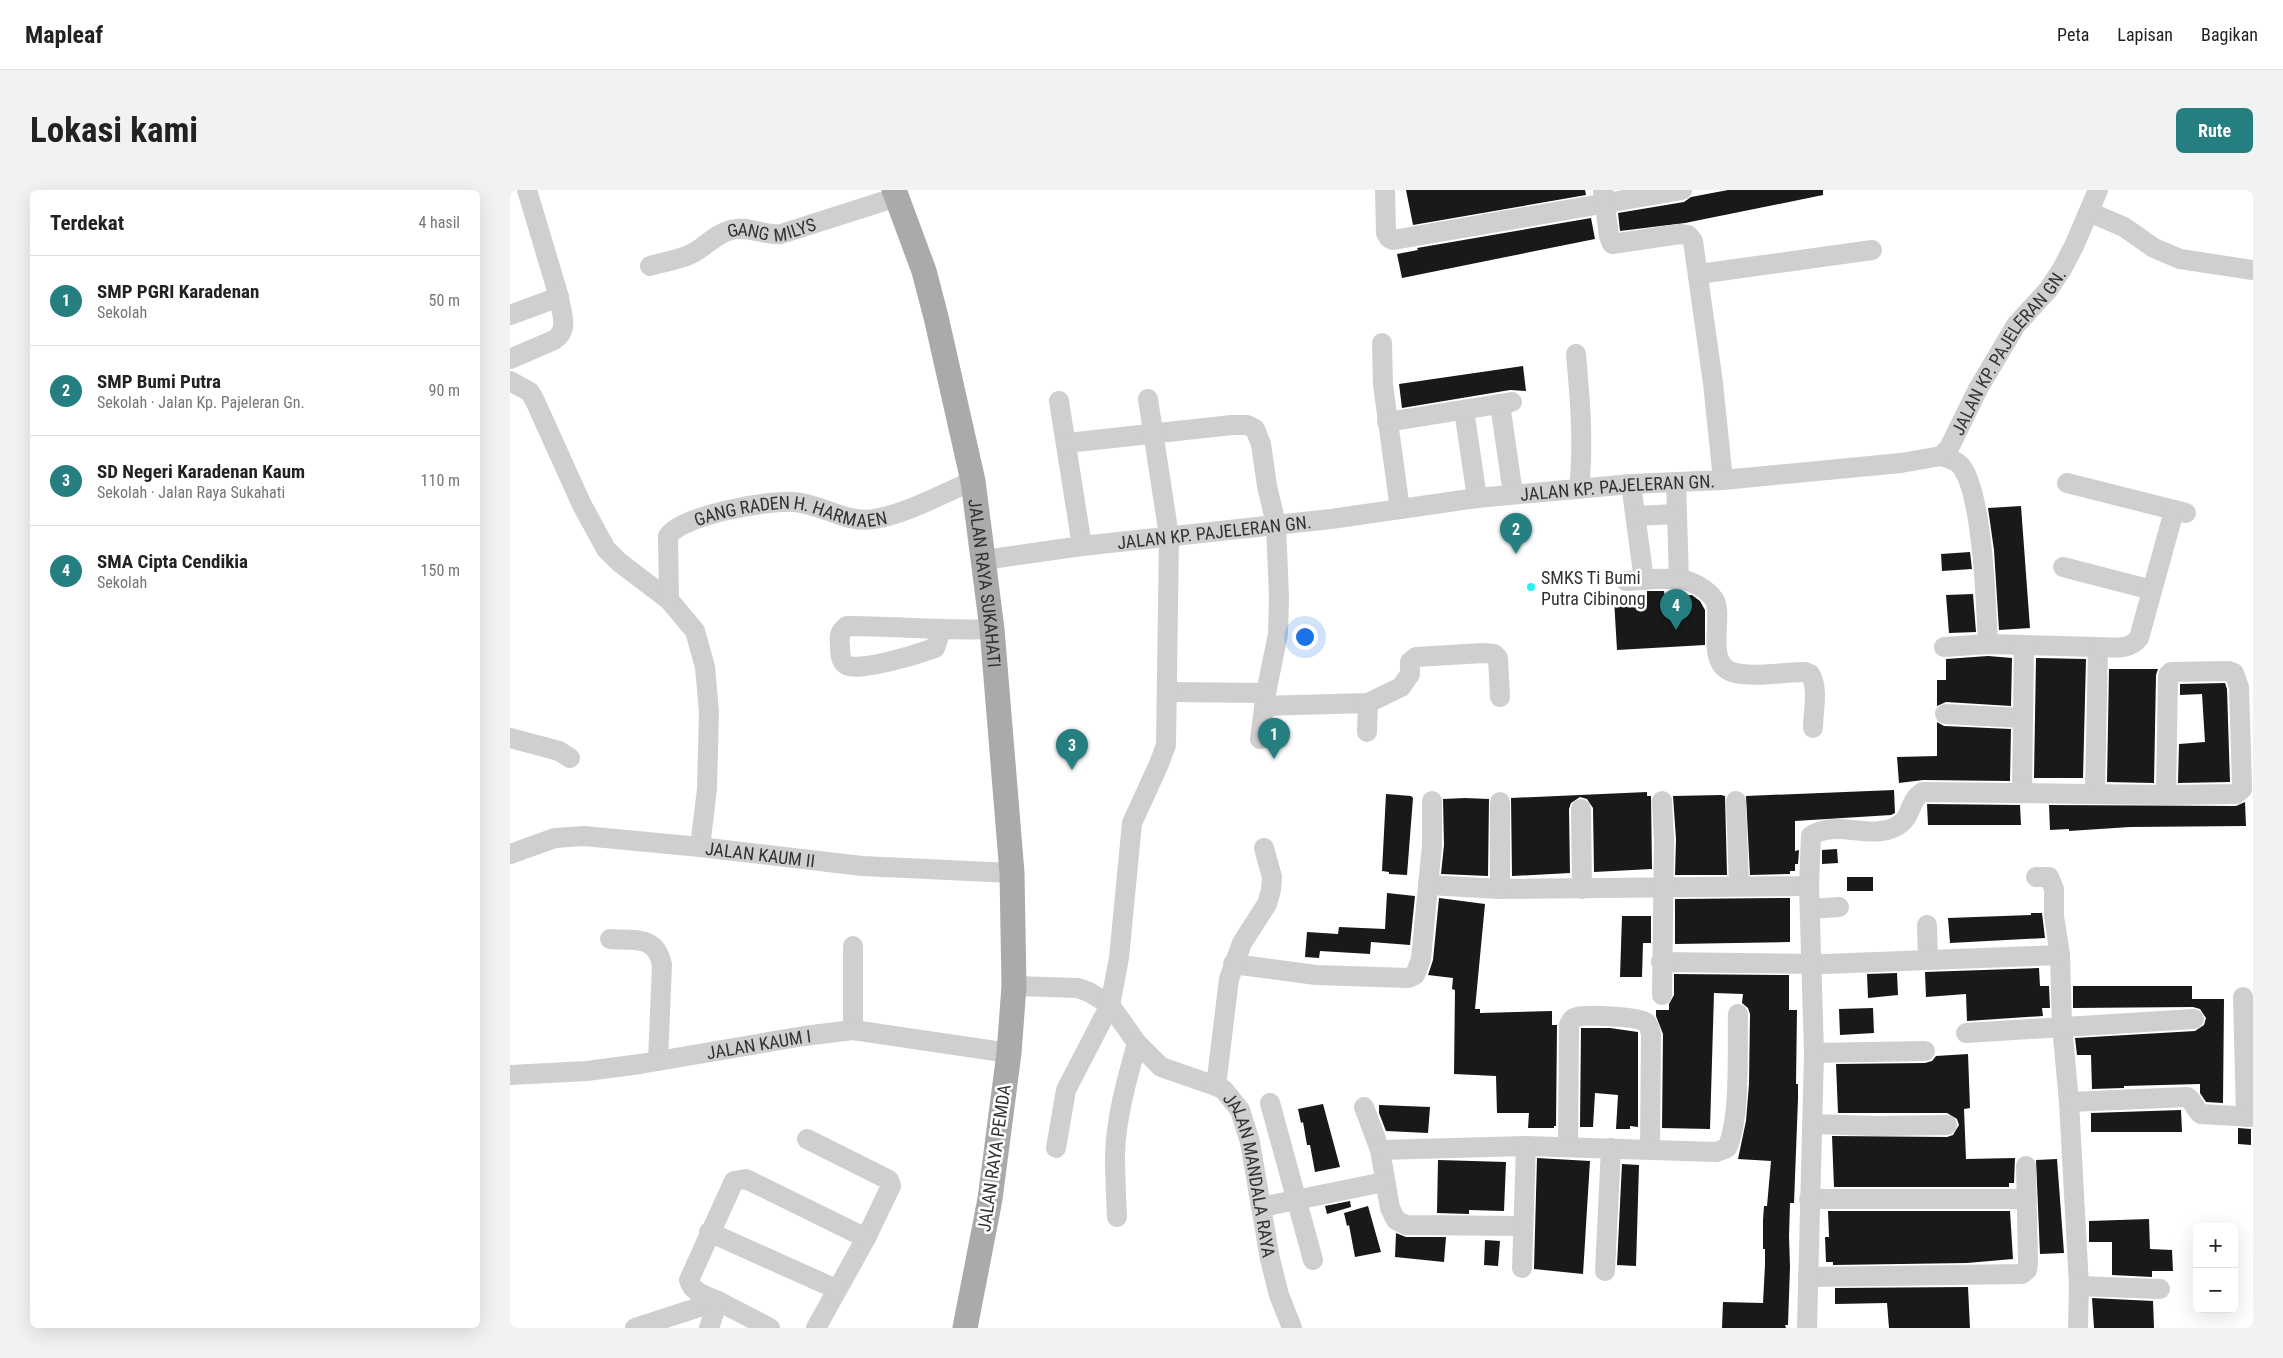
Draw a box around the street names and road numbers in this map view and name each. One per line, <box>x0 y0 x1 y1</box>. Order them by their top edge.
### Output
street label: GANG MILYS <box>725 213 818 245</box>
street label: JALAN KP. PAJELERAN GN. <box>1947 264 2070 438</box>
street label: JALAN KP. PAJELERAN GN. <box>1519 470 1715 505</box>
street label: GANG RADEN H. HARMAEN <box>691 491 889 531</box>
street label: JALAN RAYA SUKAHATI <box>965 498 1006 668</box>
street label: JALAN KP. PAJELERAN GN. <box>1116 511 1312 553</box>
street label: JALAN KAUM II <box>704 837 816 871</box>
street label: JALAN KAUM I <box>705 1025 812 1063</box>
street label: JALAN RAYA PEMDA <box>973 1082 1015 1233</box>
street label: JALAN MANDALA RAYA <box>1219 1088 1280 1260</box>

